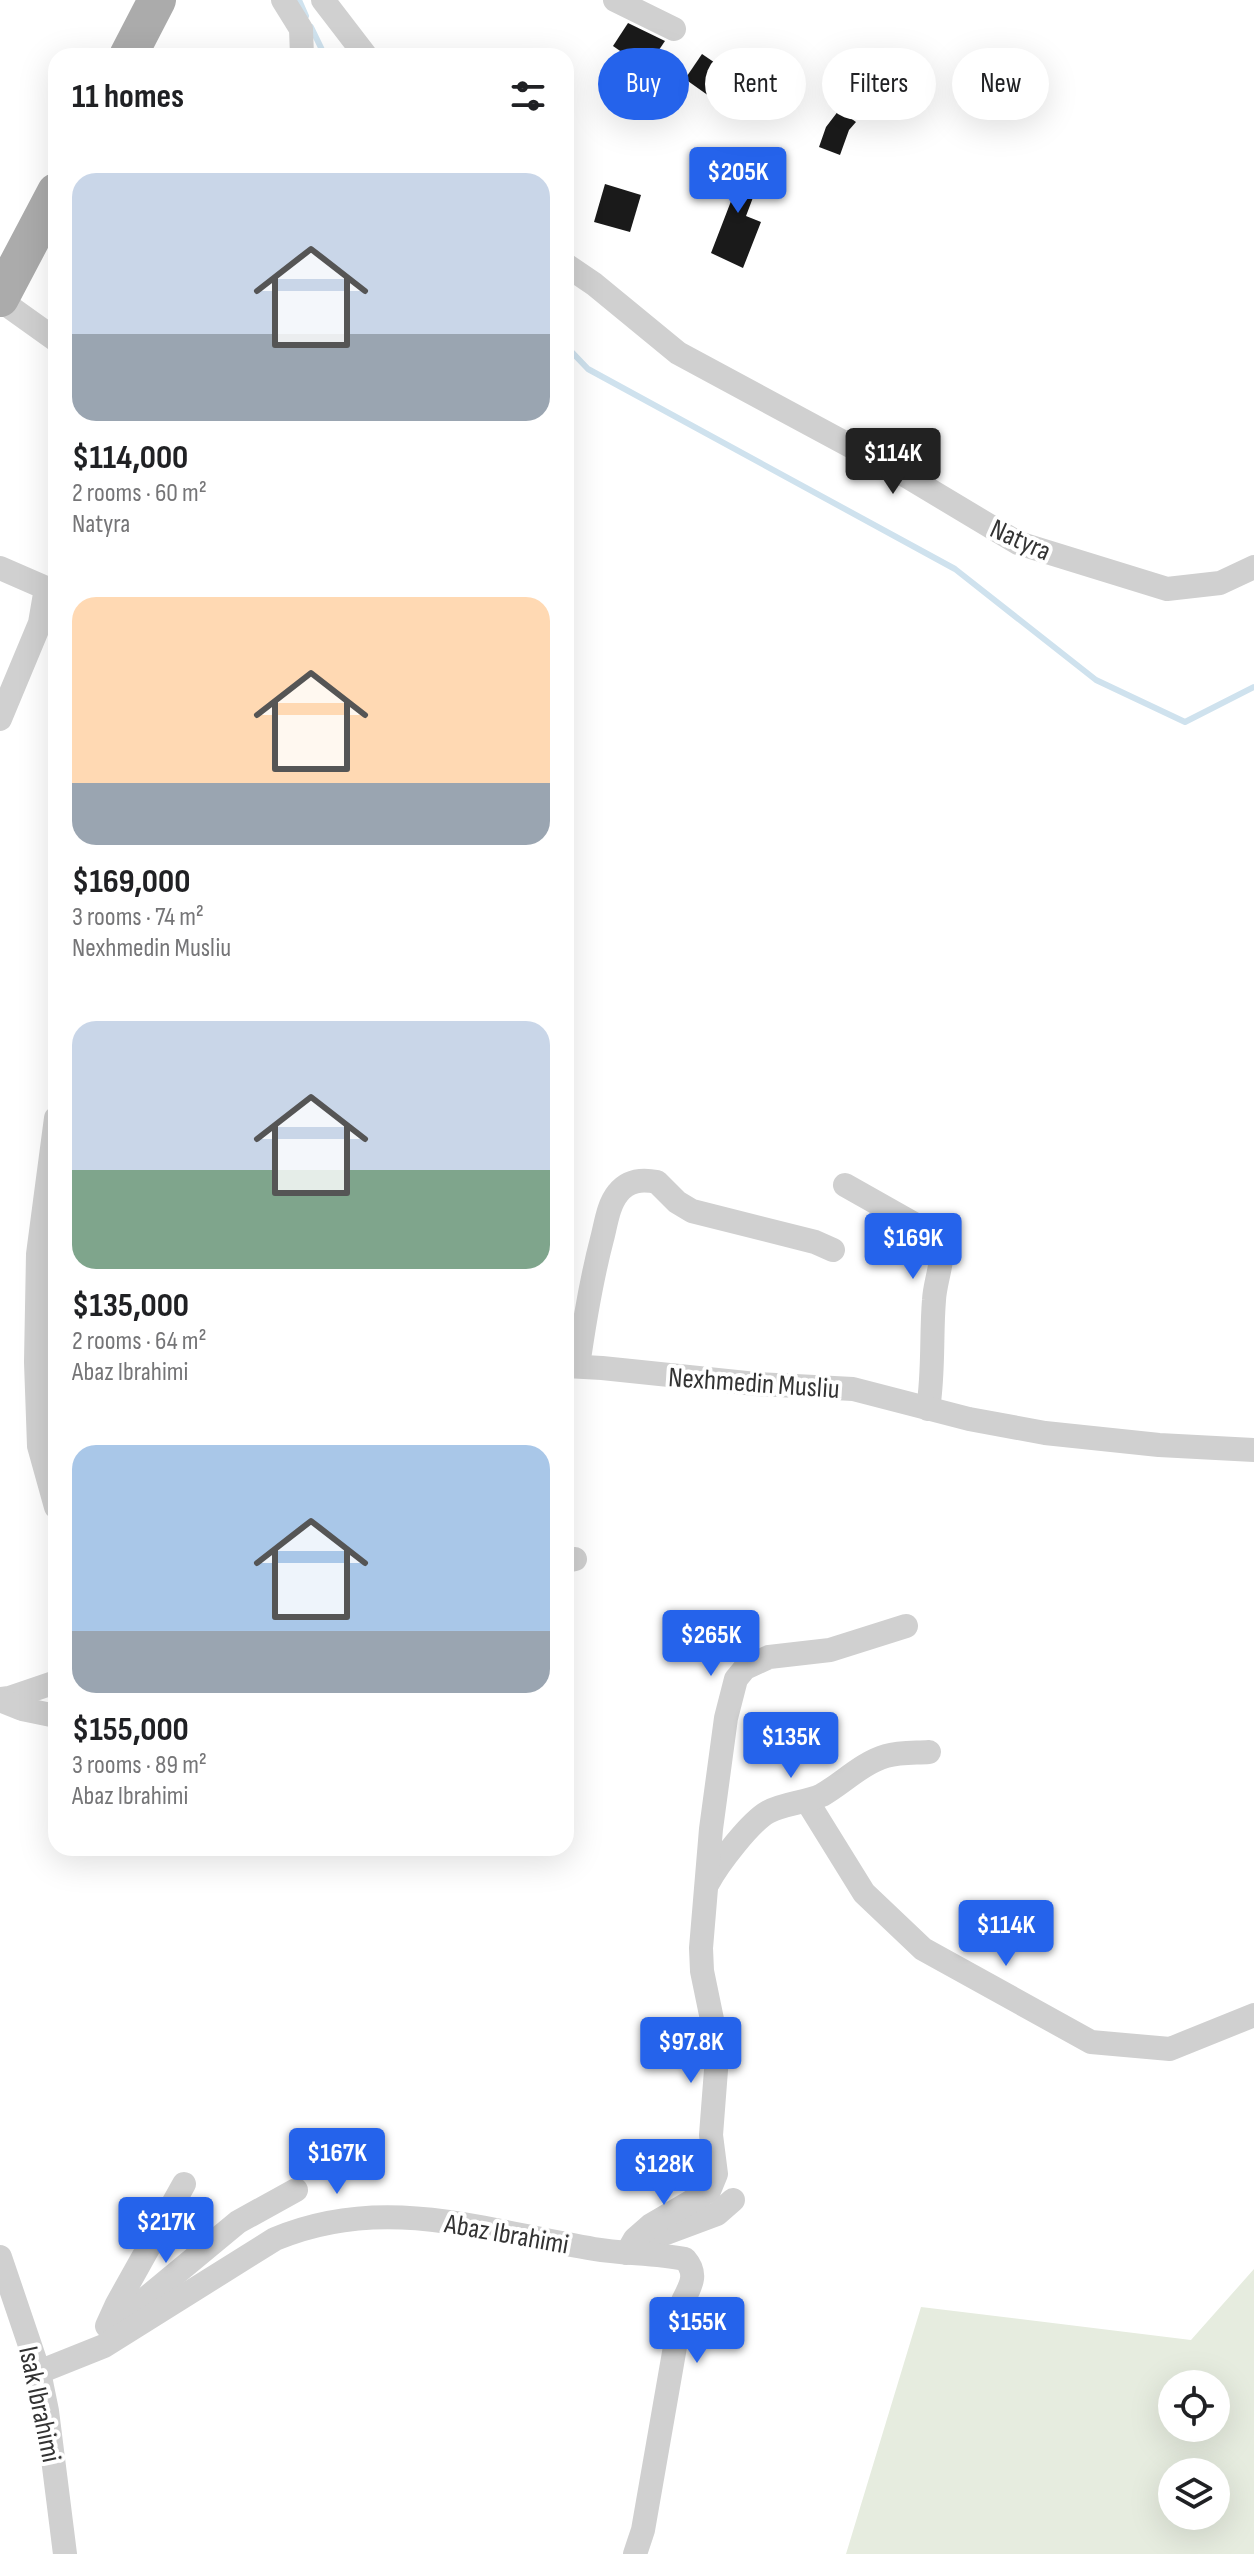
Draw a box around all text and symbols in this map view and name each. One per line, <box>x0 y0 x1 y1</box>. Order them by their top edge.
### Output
chip: Buy <box>598 48 689 120</box>
chip: Rent <box>705 48 806 120</box>
chip: Filters <box>822 48 936 120</box>
chip: New <box>952 48 1049 120</box>
icon: filters <box>506 74 550 118</box>
text: 11 homes <box>72 76 184 117</box>
pin: $205K <box>682 147 794 215</box>
text: $205K <box>707 157 769 188</box>
icon: home <box>239 225 383 369</box>
pin: $114K <box>837 428 949 496</box>
text: $114,000 <box>72 437 188 478</box>
text: $114K <box>864 438 922 469</box>
text: 2 rooms · 60 m² <box>72 478 207 509</box>
text: Natyra <box>72 509 130 540</box>
street label: Natyra <box>985 513 1056 568</box>
icon: home <box>239 649 383 793</box>
text: $169,000 <box>72 861 190 902</box>
text: 3 rooms · 74 m² <box>72 902 204 933</box>
text: Nexhmedin Musliu <box>72 933 231 964</box>
icon: home <box>239 1073 383 1217</box>
pin: $169K <box>857 1213 969 1281</box>
text: $169K <box>883 1223 943 1254</box>
text: $135,000 <box>72 1285 189 1326</box>
text: 2 rooms · 64 m² <box>72 1326 207 1357</box>
text: Abaz Ibrahimi <box>72 1357 188 1388</box>
street label: Nexhmedin Musliu <box>667 1361 841 1406</box>
icon: home <box>239 1497 383 1641</box>
pin: $265K <box>655 1610 767 1678</box>
text: $265K <box>680 1620 742 1651</box>
text: $155,000 <box>72 1709 189 1750</box>
pin: $135K <box>735 1712 847 1780</box>
text: $135K <box>761 1722 821 1753</box>
text: 3 rooms · 89 m² <box>72 1750 207 1781</box>
text: Abaz Ibrahimi <box>72 1781 188 1812</box>
pin: $114K <box>950 1900 1062 1968</box>
text: $114K <box>977 1910 1035 1941</box>
pin: $97.8K <box>626 2017 756 2085</box>
text: $97.8K <box>658 2027 724 2058</box>
pin: $167K <box>281 2128 393 2196</box>
text: $167K <box>307 2138 367 2169</box>
pin: $128K <box>608 2139 720 2207</box>
text: $128K <box>634 2149 694 2180</box>
pin: $217K <box>110 2197 222 2265</box>
text: $217K <box>136 2207 196 2238</box>
street label: Abaz Ibrahimi <box>441 2207 571 2262</box>
pin: $155K <box>641 2297 753 2365</box>
text: $155K <box>667 2307 727 2338</box>
street label: Isak Ibrahimi <box>11 2343 68 2465</box>
map controls <box>1158 2370 1230 2530</box>
button: locate <box>1158 2370 1230 2442</box>
button: layers <box>1158 2458 1230 2530</box>

